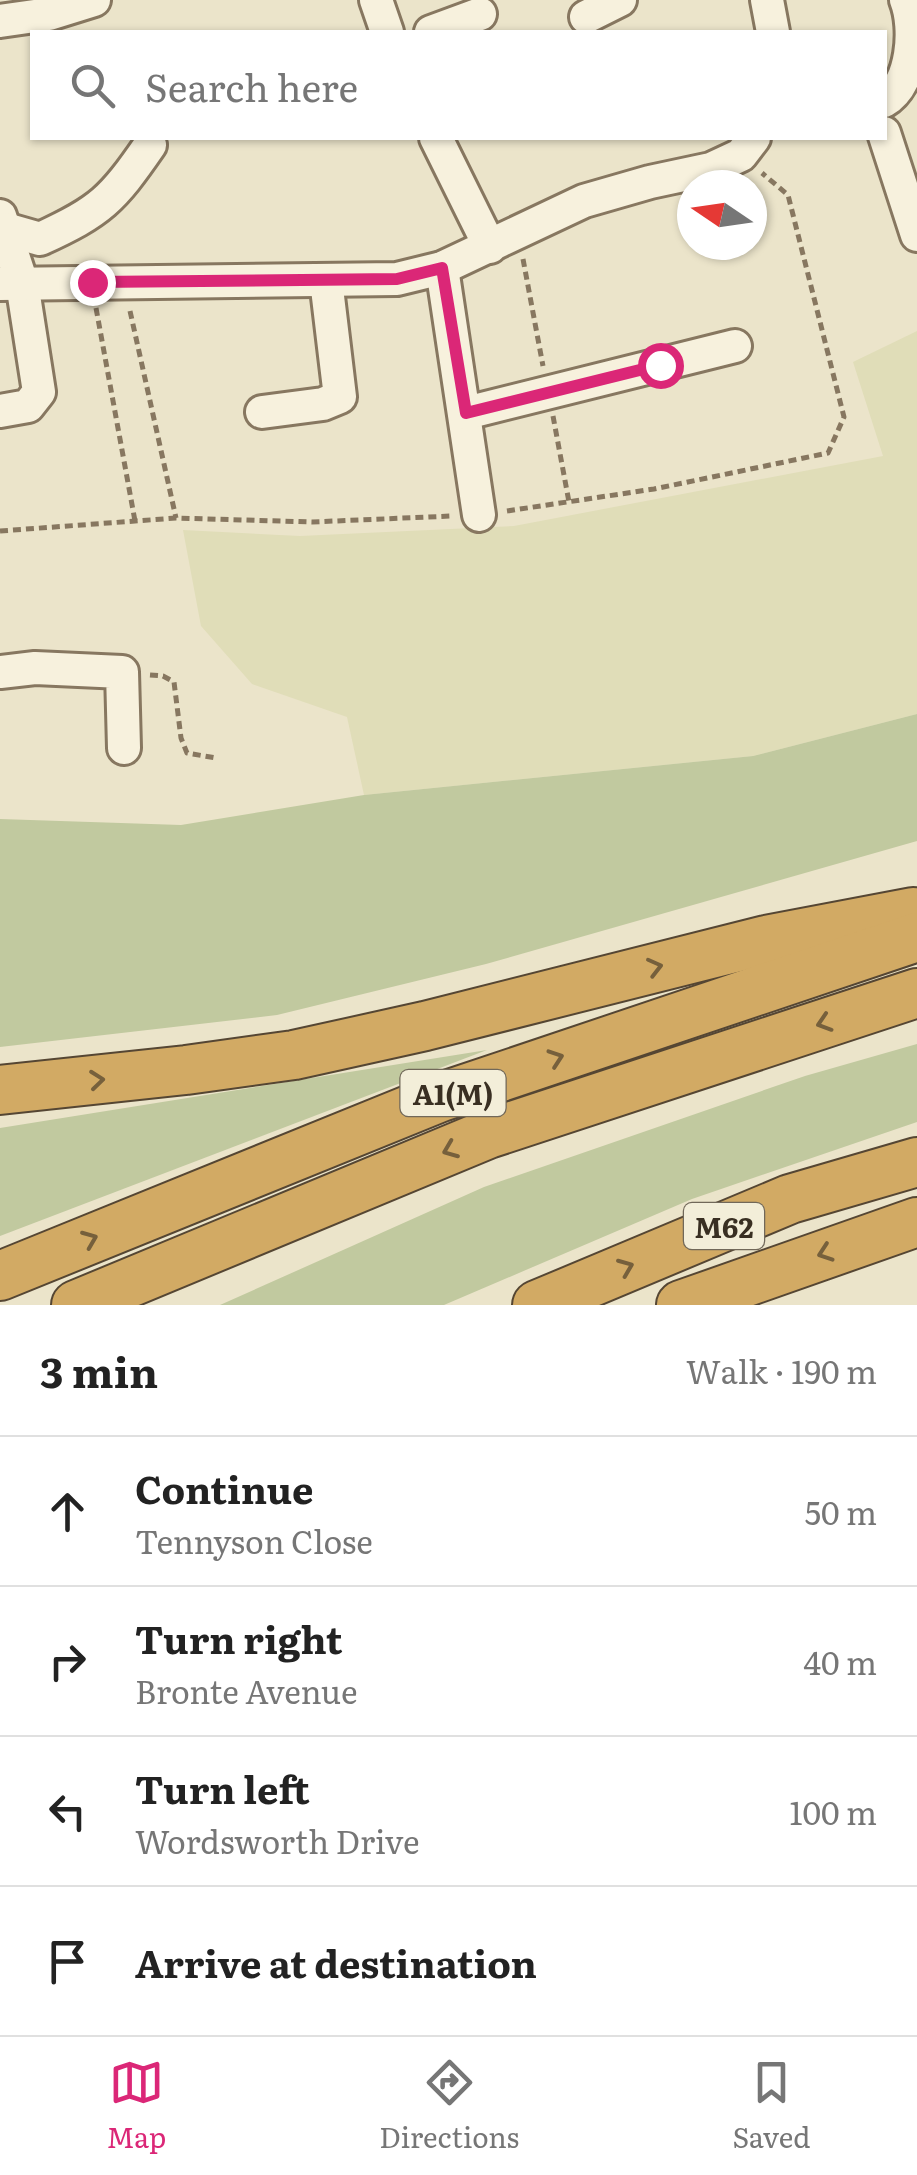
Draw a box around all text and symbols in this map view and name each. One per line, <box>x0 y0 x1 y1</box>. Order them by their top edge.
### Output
search box <box>30 30 887 140</box>
text: Search here <box>145 57 358 114</box>
icon: search <box>65 58 120 113</box>
north arrow <box>677 170 767 260</box>
route end <box>70 260 116 306</box>
route start <box>638 343 684 389</box>
one-way arrow <box>646 958 663 979</box>
one-way arrow <box>817 1012 834 1032</box>
one-way arrow <box>547 1050 564 1070</box>
one-way arrow <box>89 1069 105 1091</box>
road number: A1(M) <box>400 1070 506 1116</box>
one-way arrow <box>443 1138 461 1158</box>
road number: M62 <box>684 1203 764 1249</box>
one-way arrow <box>81 1231 98 1251</box>
one-way arrow <box>817 1242 834 1262</box>
one-way arrow <box>617 1258 634 1278</box>
text: 3 min <box>40 1339 158 1401</box>
text: Walk · 190 m <box>686 1346 877 1394</box>
text: Continue <box>135 1459 313 1516</box>
icon: ahead <box>40 1484 95 1539</box>
text: 50 m <box>805 1487 877 1535</box>
text: Tennyson Close <box>135 1516 373 1564</box>
text: Turn right <box>135 1609 342 1666</box>
icon: right <box>40 1634 95 1689</box>
text: 40 m <box>803 1637 877 1685</box>
text: Bronte Avenue <box>135 1666 358 1714</box>
text: Turn left <box>135 1759 310 1816</box>
icon: left <box>40 1784 95 1839</box>
text: 100 m <box>790 1787 877 1835</box>
text: Wordsworth Drive <box>135 1816 420 1864</box>
text: Arrive at destination <box>135 1933 537 1990</box>
icon: arrive <box>40 1934 95 1989</box>
tab: Map <box>107 2055 166 2157</box>
tab: Directions <box>379 2055 519 2157</box>
tab: Saved <box>732 2055 810 2157</box>

